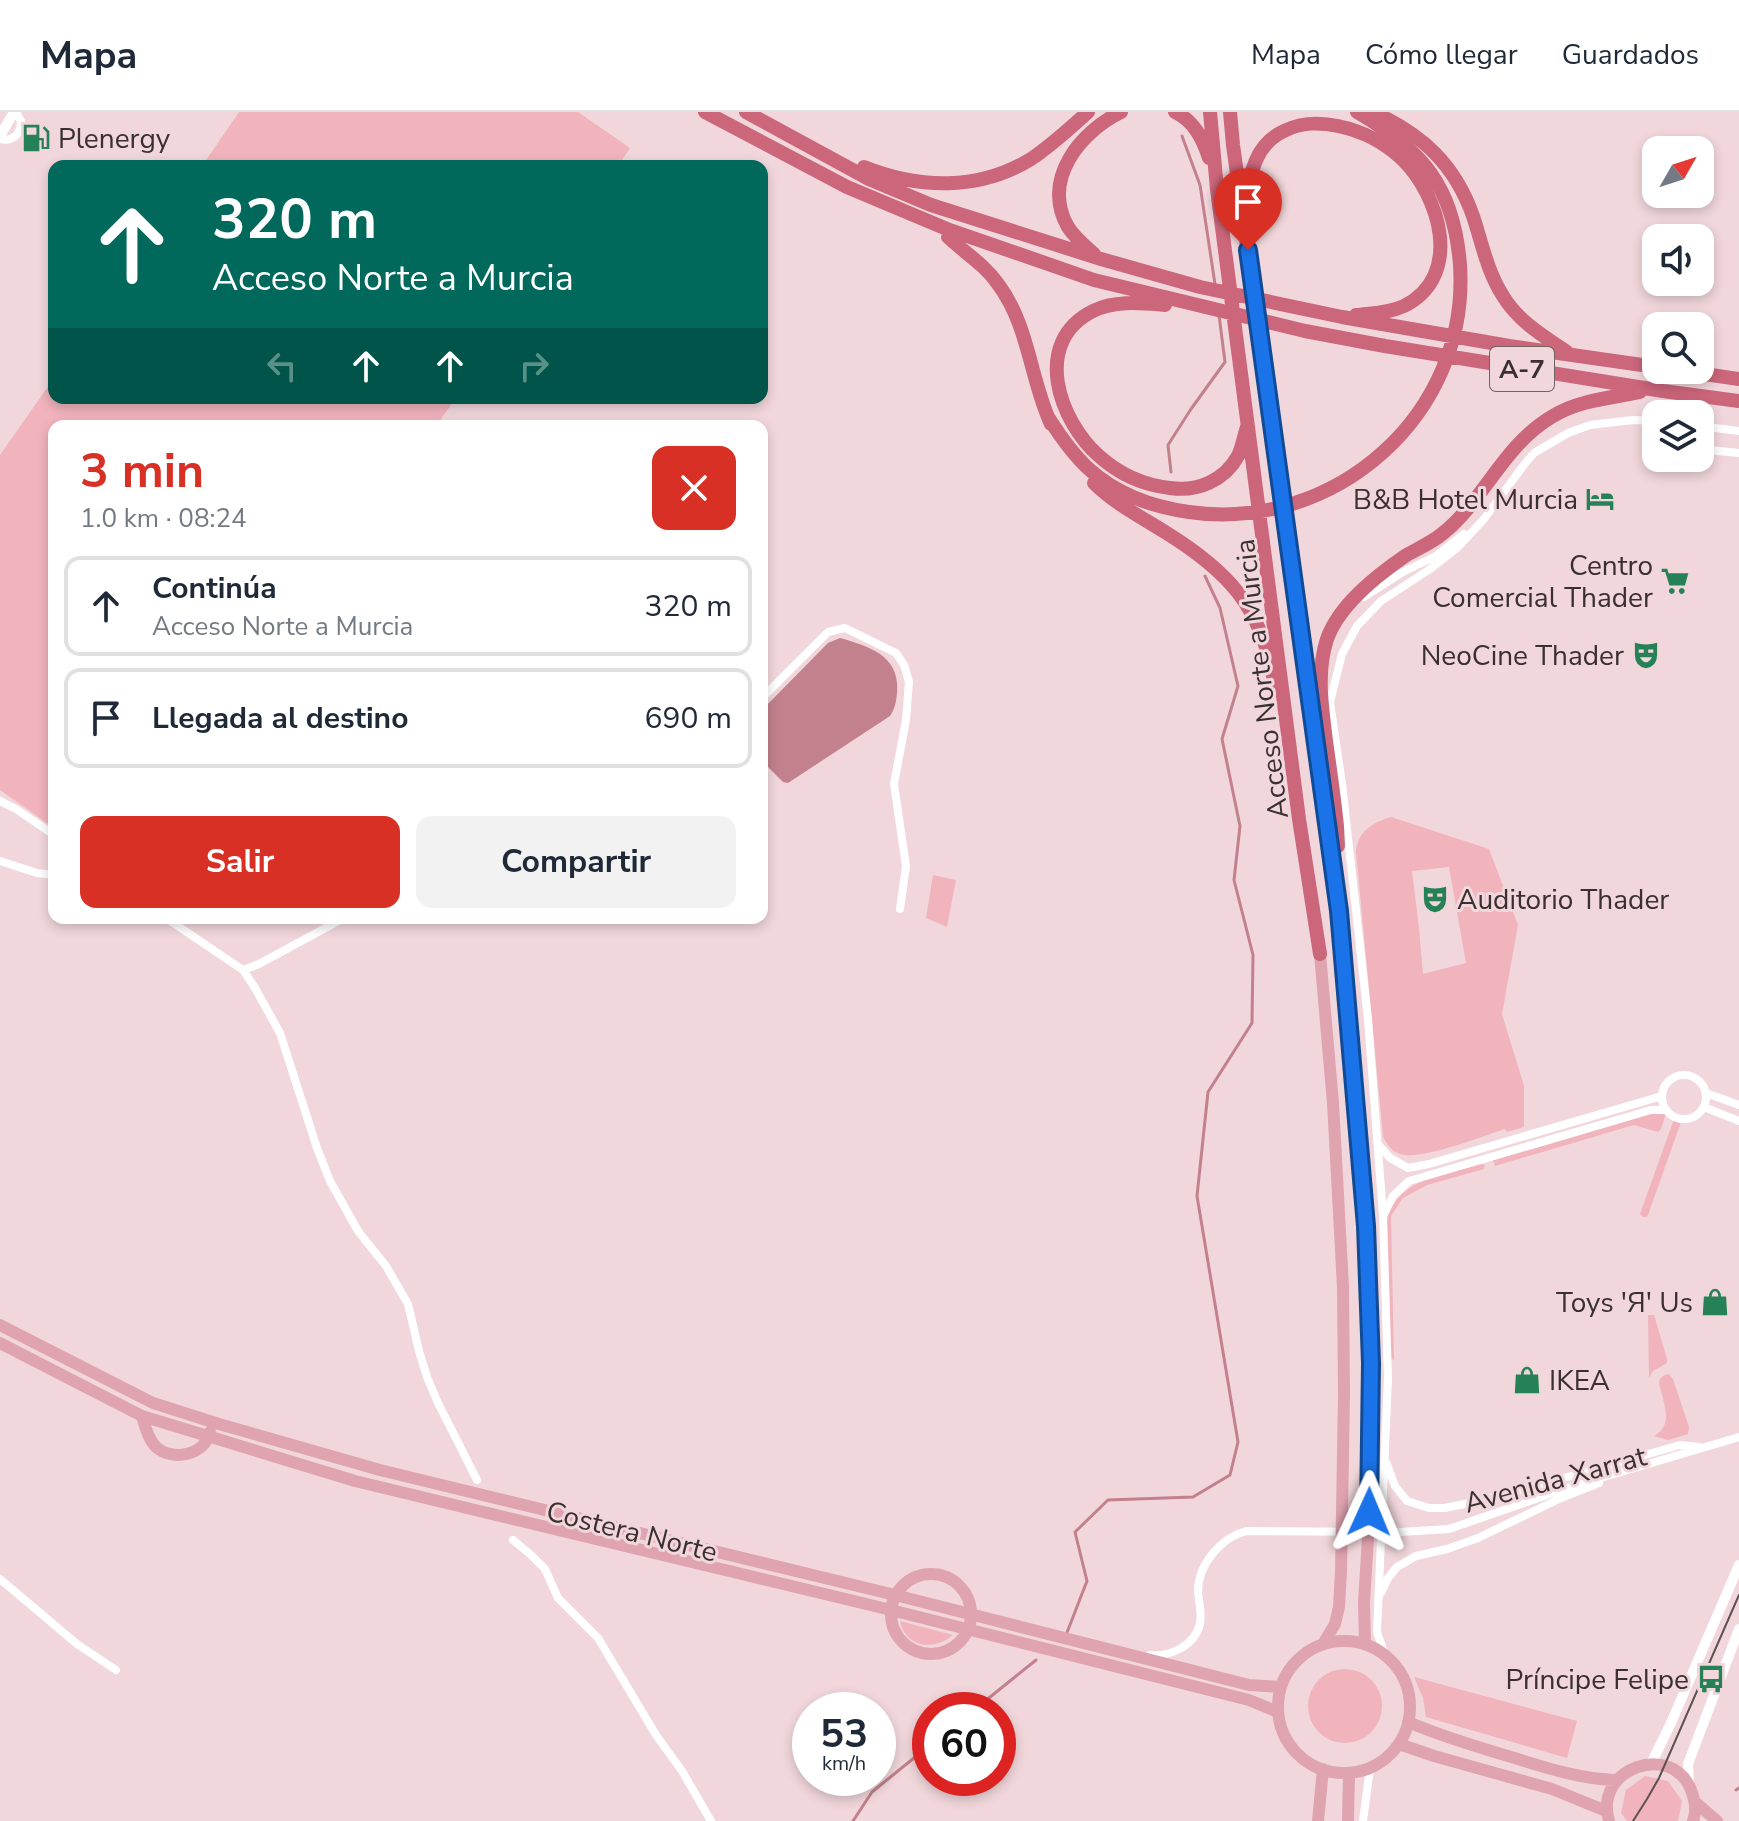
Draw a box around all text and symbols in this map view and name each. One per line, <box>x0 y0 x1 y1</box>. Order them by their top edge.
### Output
text: Mapa <box>40 30 137 81</box>
text: Mapa <box>1251 36 1321 74</box>
text: Cómo llegar <box>1365 36 1518 74</box>
text: Guardados <box>1562 36 1699 74</box>
place label: Plenergy <box>58 120 171 158</box>
fuel station icon: Plenergy <box>21 123 51 153</box>
north arrow <box>1642 136 1714 208</box>
map controls <box>1642 136 1714 472</box>
pin <box>1214 168 1282 250</box>
icon: arrive <box>1226 180 1270 224</box>
text: 320 m <box>212 181 377 258</box>
icon: ahead <box>80 192 184 296</box>
button: sound <box>1642 224 1714 296</box>
text: Acceso Norte a Murcia <box>212 254 574 303</box>
button: search <box>1642 312 1714 384</box>
icon: left <box>260 344 304 388</box>
icon: ahead <box>344 344 388 388</box>
icon: ahead <box>428 344 472 388</box>
icon: right <box>512 344 556 388</box>
road number: A-7 <box>1490 347 1554 391</box>
button: layers <box>1642 400 1714 472</box>
text: 3 min <box>80 438 204 504</box>
button: close <box>652 446 736 530</box>
place label: B&B Hotel Murcia <box>1353 481 1578 519</box>
hotel icon: B&B Hotel Murcia <box>1585 484 1615 514</box>
text: 1.0 km · 08:24 <box>80 501 247 536</box>
street label: Acceso Norte a Murcia <box>1226 537 1298 821</box>
place label: Centro Comercial Thader <box>1432 547 1653 617</box>
supermarket icon: Centro Comercial Thader <box>1660 566 1690 596</box>
text: Continúa <box>152 568 277 609</box>
icon: ahead <box>84 584 128 628</box>
text: 320 m <box>645 586 732 627</box>
text: Acceso Norte a Murcia <box>152 609 413 644</box>
place label: NeoCine Thader <box>1421 637 1624 675</box>
theatre icon: NeoCine Thader <box>1631 640 1661 670</box>
icon: arrive <box>84 696 128 740</box>
text: Llegada al destino <box>152 698 408 739</box>
text: 690 m <box>645 698 732 739</box>
button: Salir <box>80 816 400 908</box>
button: Compartir <box>416 816 736 908</box>
place label: Auditorio Thader <box>1457 881 1669 919</box>
theatre icon: Auditorio Thader <box>1420 884 1450 914</box>
place label: Toys 'Я' Us <box>1556 1284 1693 1322</box>
shop icon: Toys 'Я' Us <box>1700 1287 1730 1317</box>
place label: IKEA <box>1549 1362 1610 1400</box>
shop icon: IKEA <box>1512 1365 1542 1395</box>
street label: Avenida Xarrat <box>1460 1437 1651 1523</box>
position arrow <box>1327 1470 1411 1554</box>
street label: Costera Norte <box>542 1492 721 1572</box>
place label: Príncipe Felipe <box>1506 1661 1689 1699</box>
bus stop icon: Príncipe Felipe <box>1696 1664 1726 1694</box>
speed limit sign: 60 <box>912 1692 1016 1796</box>
text: 53 <box>820 1707 868 1761</box>
text: km/h <box>822 1750 866 1777</box>

